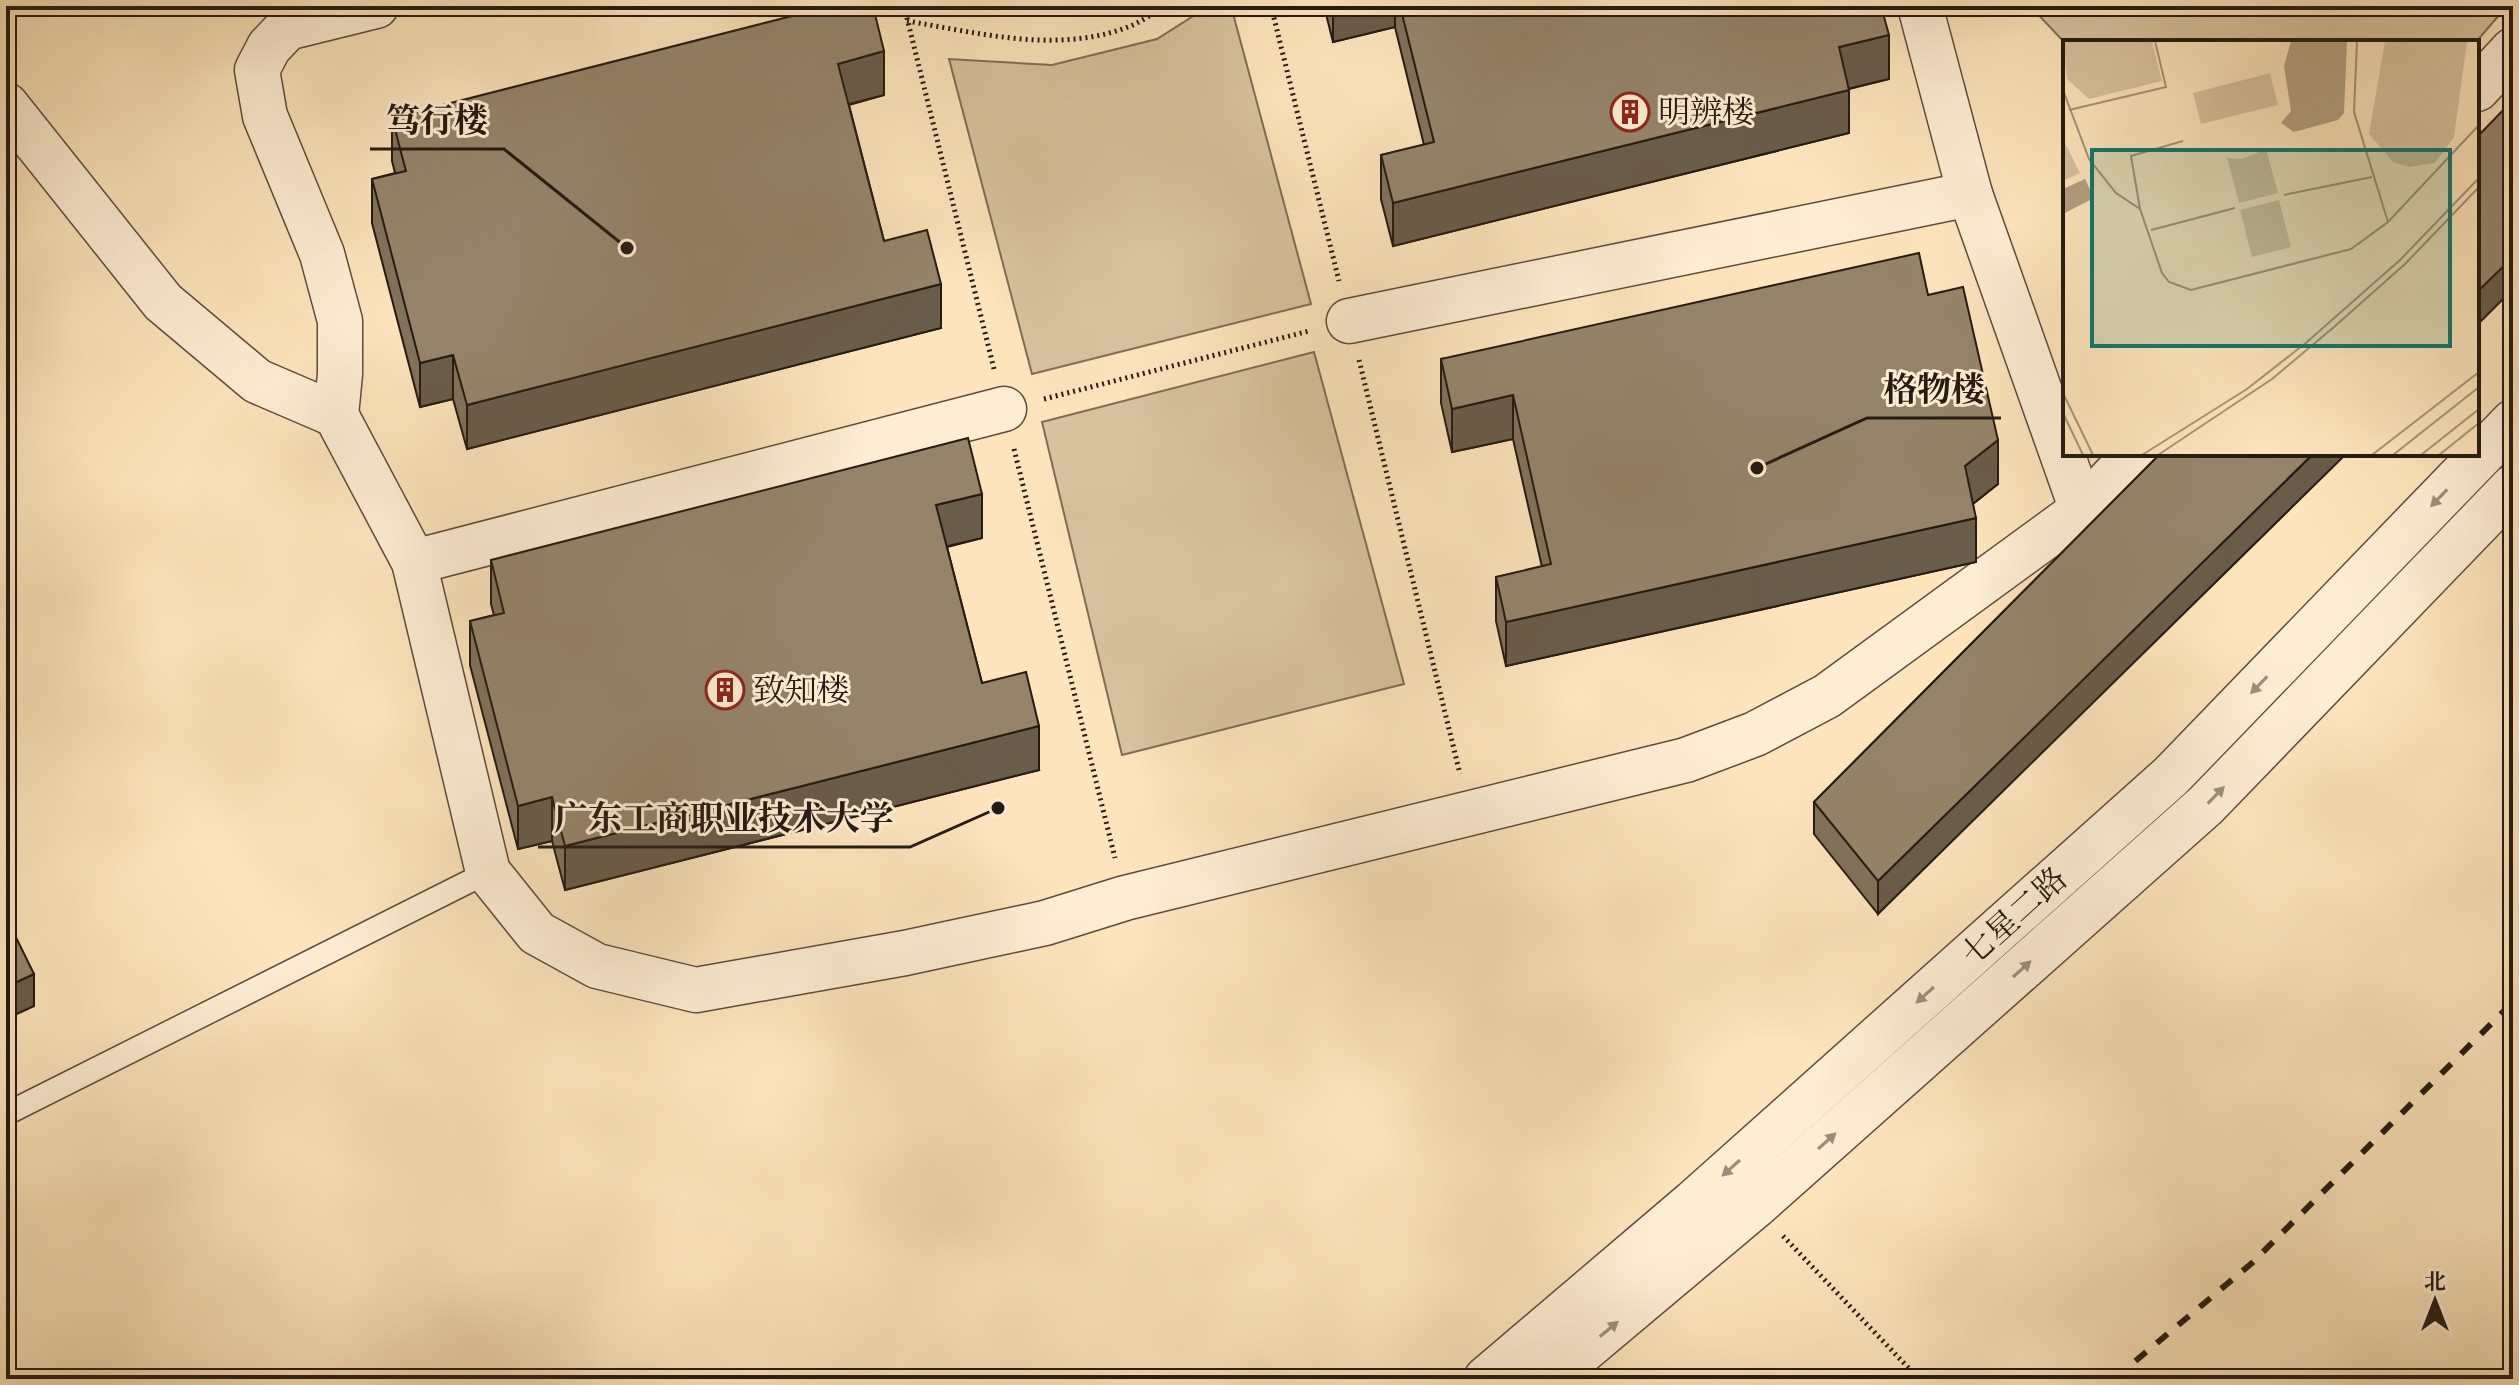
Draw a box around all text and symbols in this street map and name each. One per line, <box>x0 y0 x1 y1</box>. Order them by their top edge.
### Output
inset map <box>2063 40 2479 456</box>
callout: 笃行楼 <box>370 91 504 149</box>
building icon: 明辨楼 <box>1609 91 1651 133</box>
place label: 明辨楼 <box>1658 94 1754 135</box>
text: 笃行楼 <box>386 101 488 144</box>
callout: 格物楼 <box>1867 360 2001 418</box>
text: 格物楼 <box>1883 370 1985 413</box>
one-way arrow <box>2431 488 2449 507</box>
building icon: 致知楼 <box>704 669 746 711</box>
place label: 致知楼 <box>753 672 849 713</box>
one-way arrow <box>2250 675 2269 694</box>
one-way arrow <box>2206 786 2224 805</box>
callout: 广东工商职业技术大学 <box>538 789 910 847</box>
text: 广东工商职业技术大学 <box>554 799 894 842</box>
street label: 七星二路 <box>1954 860 2077 976</box>
one-way arrow <box>2011 961 2031 978</box>
one-way arrow <box>1915 986 1935 1003</box>
one-way arrow <box>1818 1133 1837 1151</box>
one-way arrow <box>1721 1158 1740 1176</box>
north arrow <box>2395 1261 2475 1341</box>
text: 北 <box>2424 1269 2446 1297</box>
one-way arrow <box>1599 1321 1619 1338</box>

